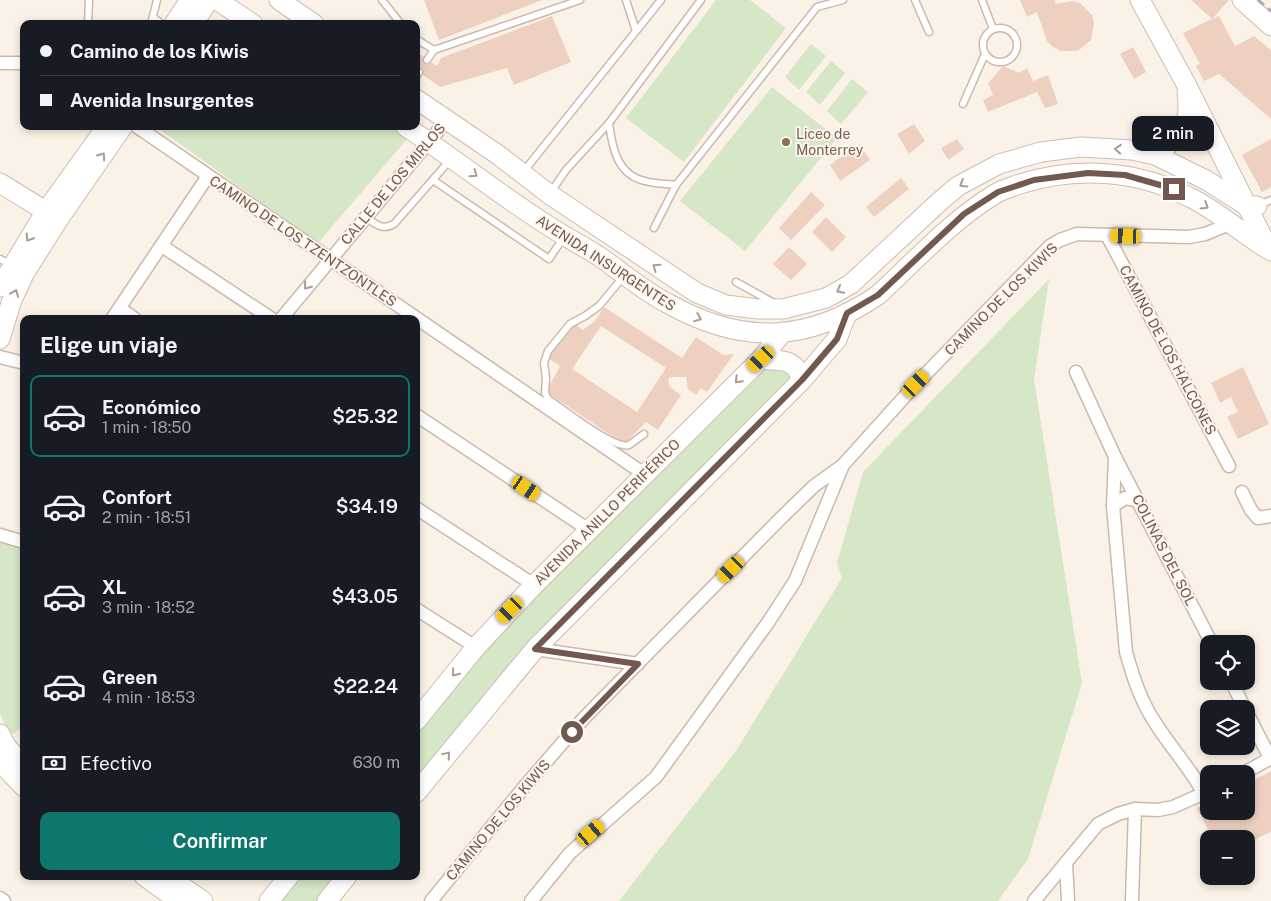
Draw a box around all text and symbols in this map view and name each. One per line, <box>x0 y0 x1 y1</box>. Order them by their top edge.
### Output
text: Camino de los Kiwis <box>70 40 249 62</box>
text: Avenida Insurgentes <box>70 89 254 111</box>
callout: 2 min <box>1133 116 1215 152</box>
street label: CALLE DE LOS MIRLOS <box>338 120 448 248</box>
text: 2 min <box>1152 124 1194 143</box>
place label: Liceo de Monterrey <box>796 126 864 158</box>
marker: Liceo de Monterrey <box>780 136 792 148</box>
one-way arrow <box>1113 144 1121 155</box>
one-way arrow <box>96 152 105 162</box>
one-way arrow <box>468 168 478 177</box>
street label: CAMINO DE LOS TZENTZONTLES <box>206 172 400 310</box>
one-way arrow <box>959 178 968 187</box>
route end <box>1163 178 1185 200</box>
one-way arrow <box>1199 199 1208 209</box>
street label: AVENIDA INSURGENTES <box>533 212 679 314</box>
car <box>1110 228 1141 244</box>
one-way arrow <box>25 232 35 241</box>
street label: CAMINO DE LOS KIWIS <box>941 239 1061 359</box>
street label: CAMINO DE LOS HALCONES <box>1116 263 1220 437</box>
one-way arrow <box>653 264 662 273</box>
one-way arrow <box>304 281 313 290</box>
one-way arrow <box>837 284 846 294</box>
one-way arrow <box>9 289 19 298</box>
one-way arrow <box>693 312 702 323</box>
text: Elige un viaje <box>40 332 178 358</box>
car <box>744 343 777 375</box>
car <box>900 368 931 400</box>
one-way arrow <box>735 375 744 384</box>
icon: car <box>42 394 87 439</box>
text: Económico <box>102 396 201 418</box>
text: $25.32 <box>332 405 398 427</box>
text: 1 min · 18:50 <box>102 418 191 437</box>
street label: AVENIDA ANILLO PERIFÉRICO <box>530 435 683 588</box>
car <box>509 473 542 503</box>
icon: car <box>42 484 87 529</box>
text: Confort <box>102 486 172 508</box>
street label: COLINAS DEL SOL <box>1129 492 1199 608</box>
text: $34.19 <box>336 495 398 517</box>
text: 2 min · 18:51 <box>102 508 191 527</box>
car <box>715 553 746 585</box>
icon: car <box>42 574 87 619</box>
text: XL <box>102 576 127 598</box>
text: $43.05 <box>331 585 398 607</box>
car <box>494 594 525 626</box>
text: 3 min · 18:52 <box>102 598 195 617</box>
map controls <box>1200 635 1255 885</box>
button: locate <box>1200 635 1255 690</box>
icon: car <box>42 664 87 709</box>
text: Green <box>102 666 157 688</box>
one-way arrow <box>452 667 460 676</box>
text: $22.24 <box>333 675 398 697</box>
text: 4 min · 18:53 <box>102 688 195 707</box>
button: layers <box>1200 700 1255 755</box>
route start <box>561 721 583 743</box>
icon: cash <box>40 749 68 777</box>
text: Efectivo <box>80 752 152 774</box>
one-way arrow <box>442 752 450 761</box>
text: 630 m <box>353 753 400 772</box>
street label: CAMINO DE LOS KIWIS <box>443 756 553 884</box>
button: + <box>1200 765 1255 820</box>
button: Confirmar <box>40 812 400 870</box>
car <box>574 818 607 848</box>
button: − <box>1200 830 1255 885</box>

